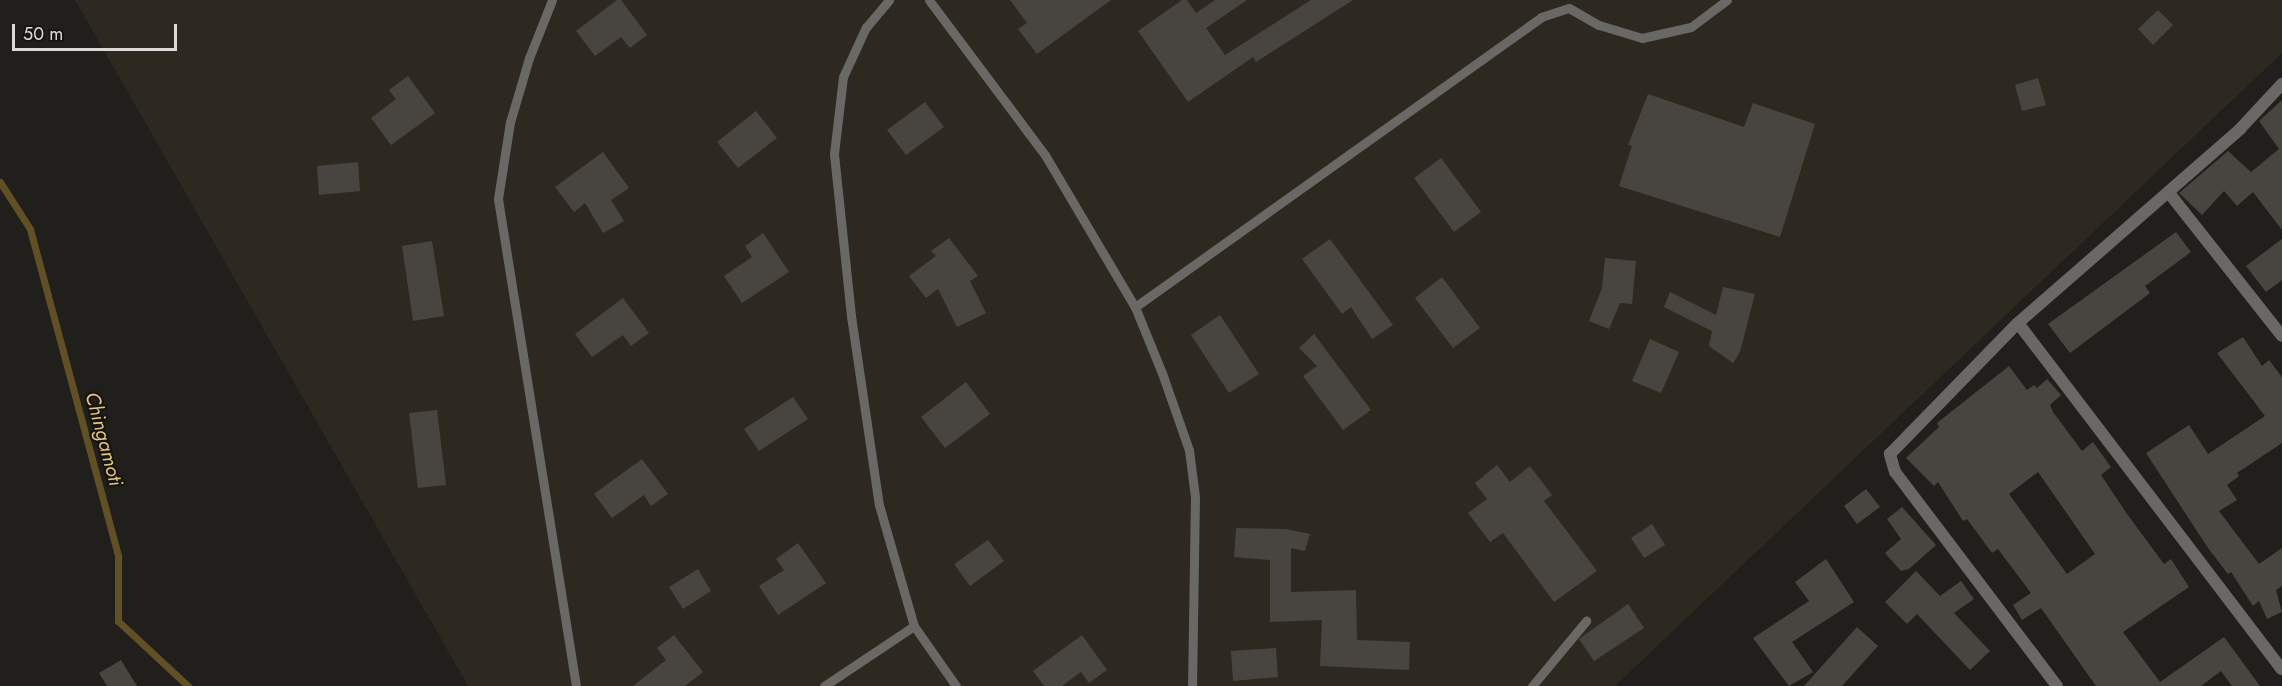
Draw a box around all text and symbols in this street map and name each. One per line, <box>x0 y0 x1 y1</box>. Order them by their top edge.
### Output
scale bar <box>15 12 180 50</box>
text: 50 m <box>23 21 63 47</box>
water label: Chingamoti <box>80 389 128 489</box>

